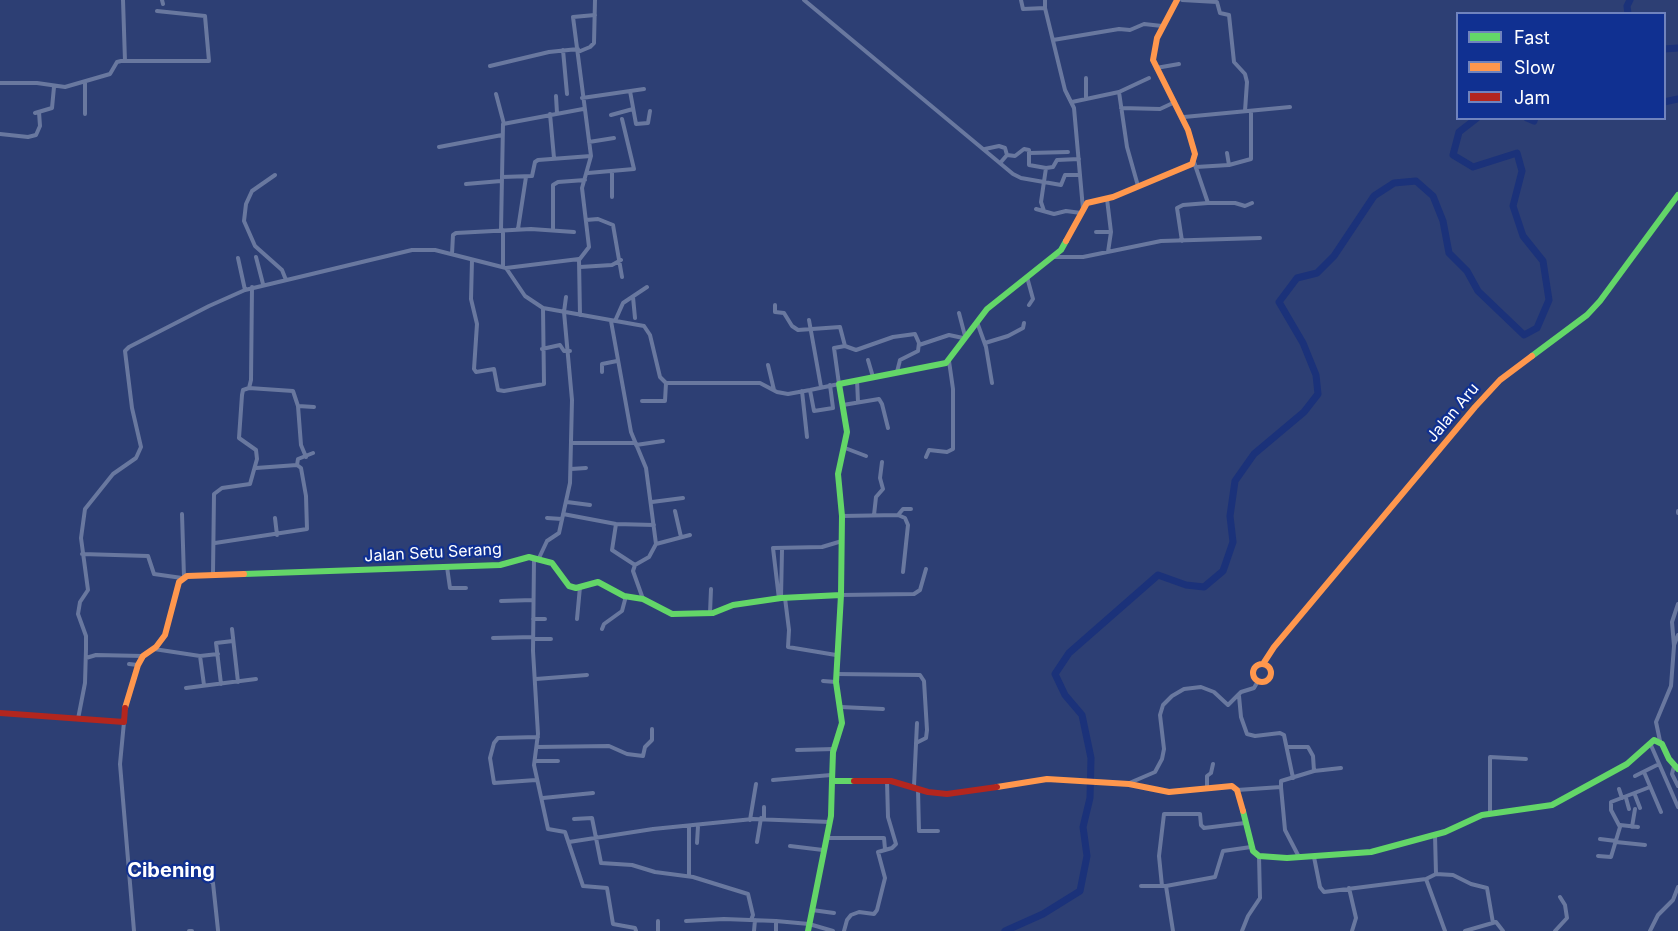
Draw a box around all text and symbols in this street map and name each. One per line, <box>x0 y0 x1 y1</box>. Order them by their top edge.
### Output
legend <box>1456 12 1666 120</box>
text: Fast <box>1514 27 1550 48</box>
text: Slow <box>1514 57 1555 78</box>
text: Jam <box>1514 87 1550 108</box>
street label: Jalan Aru <box>1423 379 1483 447</box>
street label: Jalan Setu Serang <box>364 540 502 566</box>
district label: Cibening <box>127 859 215 883</box>

